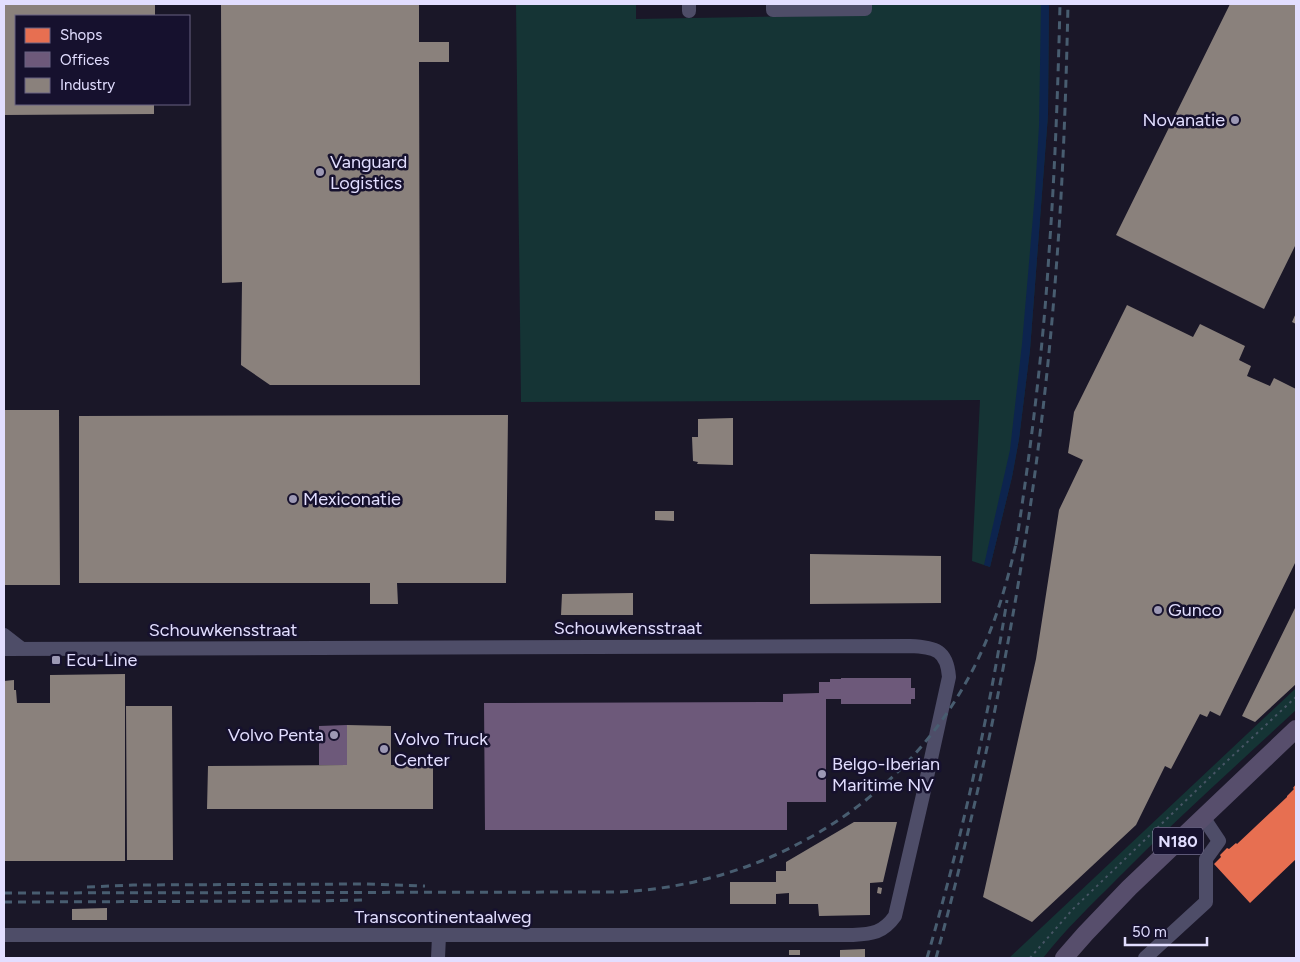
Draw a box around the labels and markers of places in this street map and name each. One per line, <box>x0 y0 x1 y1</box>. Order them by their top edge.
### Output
place label: Novanatie <box>1143 109 1225 131</box>
marker: Novanatie <box>1229 114 1241 126</box>
place label: Vanguard Logistics <box>330 151 407 194</box>
marker: Vanguard Logistics <box>314 166 326 178</box>
place label: Mexiconatie <box>303 488 401 510</box>
marker: Mexiconatie <box>287 493 299 505</box>
place label: Gunco <box>1168 599 1222 621</box>
marker: Gunco <box>1152 604 1164 616</box>
place label: Ecu-Line <box>66 649 138 671</box>
marker: Ecu-Line <box>50 654 62 666</box>
place label: Volvo Penta <box>228 724 324 746</box>
place label: Volvo Truck Center <box>394 728 488 771</box>
marker: Volvo Penta <box>328 729 340 741</box>
marker: Volvo Truck Center <box>378 743 390 755</box>
place label: Belgo-Iberian Maritime NV <box>832 753 940 796</box>
marker: Belgo-Iberian Maritime NV <box>816 768 828 780</box>

